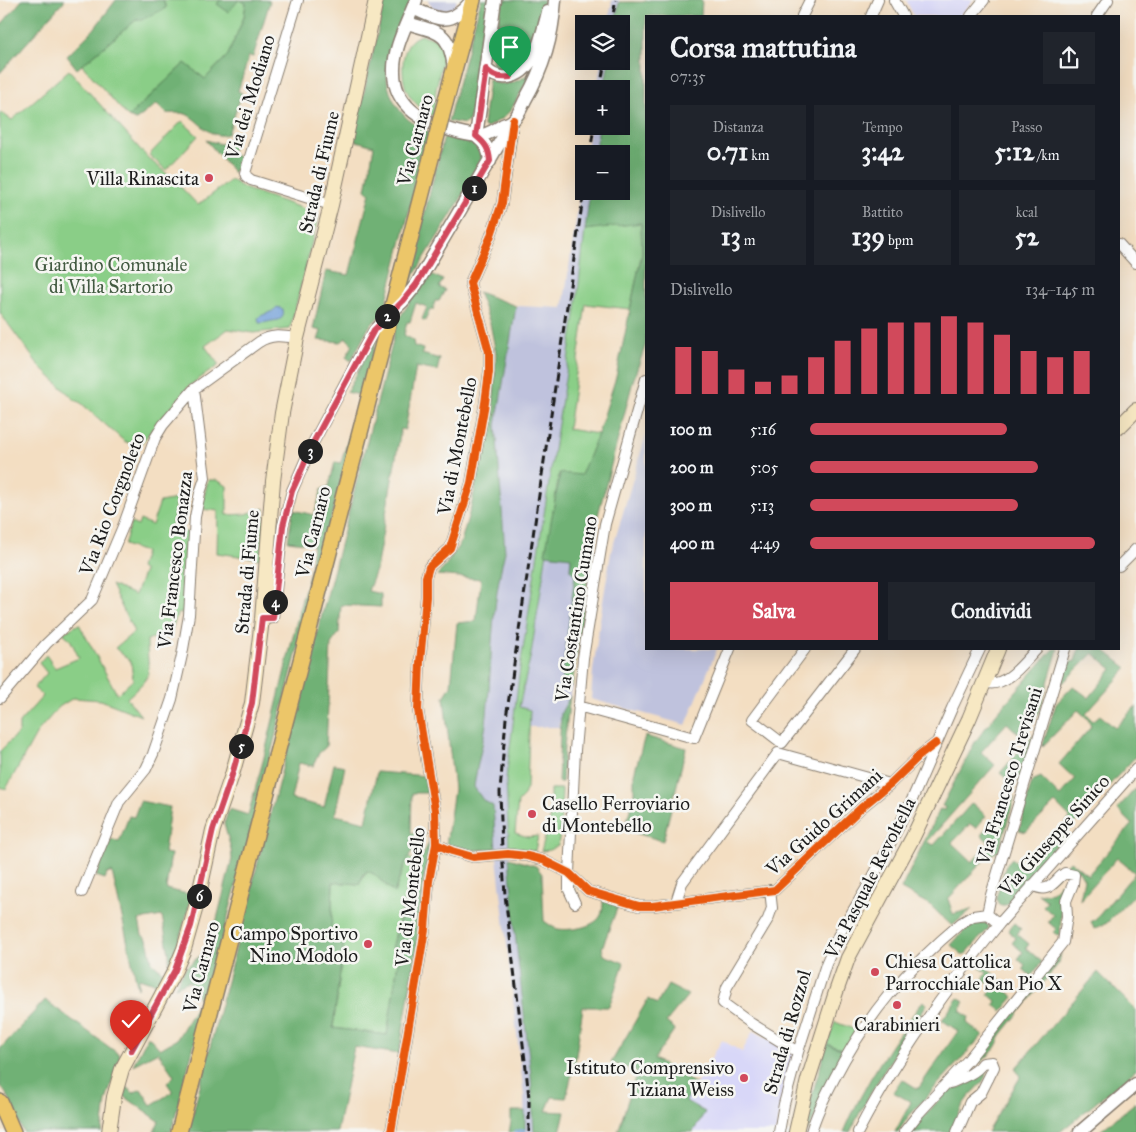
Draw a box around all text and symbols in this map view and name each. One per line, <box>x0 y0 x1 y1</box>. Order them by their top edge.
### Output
map controls <box>575 15 630 200</box>
button: layers <box>575 15 630 70</box>
pin <box>489 26 531 77</box>
text: Corsa mattutina <box>670 30 857 65</box>
street label: Via dei Modiano <box>220 32 280 163</box>
button: share <box>1043 32 1095 84</box>
icon: arrive <box>496 33 524 61</box>
text: 07:35 <box>670 67 706 86</box>
button: + <box>575 80 630 135</box>
street label: Via Carnaro <box>392 92 438 189</box>
street label: Strada di Fiume <box>294 109 344 235</box>
text: Distanza <box>713 119 764 136</box>
text: Tempo <box>862 119 903 136</box>
text: Passo <box>1011 119 1042 136</box>
text: 0.71 <box>707 136 748 167</box>
text: 3:42 <box>861 136 904 167</box>
text: 5:12 <box>994 136 1034 167</box>
button: − <box>575 145 630 200</box>
text: km <box>748 147 770 164</box>
text: /km <box>1034 147 1059 164</box>
place label: Villa Rinascita <box>85 167 200 190</box>
marker: Villa Rinascita <box>203 172 215 184</box>
pin: 1 <box>462 176 486 200</box>
text: 1 <box>472 180 477 197</box>
text: Dislivello <box>711 204 765 221</box>
text: Battito <box>862 204 903 221</box>
text: kcal <box>1016 204 1038 221</box>
text: 13 <box>721 221 741 252</box>
text: 139 <box>852 221 885 252</box>
text: 52 <box>1015 221 1039 252</box>
text: m <box>741 232 755 249</box>
text: bpm <box>885 232 913 249</box>
park label: Giardino Comunale di Villa Sartorio <box>35 253 188 298</box>
text: Dislivello <box>670 280 732 299</box>
text: 134–145 m <box>1025 280 1095 299</box>
pin: 2 <box>374 304 400 328</box>
text: 2 <box>384 308 391 325</box>
street label: Via di Montebello <box>432 375 482 518</box>
text: 100 m <box>670 420 712 439</box>
text: 5:16 <box>750 420 776 439</box>
street label: Via Rio Corgnoleto <box>74 429 151 580</box>
pin: 3 <box>298 438 322 464</box>
text: 3 <box>308 443 313 460</box>
text: 200 m <box>670 458 713 477</box>
text: 5:05 <box>750 458 778 477</box>
street label: Via Francesco Bonazza <box>153 469 197 651</box>
street label: Via Carnaro <box>290 483 336 581</box>
text: 300 m <box>670 496 712 515</box>
text: 5:13 <box>750 496 774 515</box>
street label: Strada di Fiume <box>230 509 264 635</box>
street label: Via Costantino Cumano <box>550 514 602 705</box>
text: 400 m <box>670 534 714 553</box>
text: 4:49 <box>750 534 780 553</box>
button: Salva <box>670 582 878 640</box>
button: Condividi <box>888 582 1095 640</box>
pin: 4 <box>262 590 288 614</box>
text: 4 <box>272 594 279 611</box>
street label: Via Francesco Trevisani <box>971 684 1047 869</box>
pin: 5 <box>228 734 254 758</box>
text: 5 <box>238 738 245 755</box>
street label: Via Guido Grimani <box>760 764 887 881</box>
street label: Via Giuseppe Sinico <box>993 770 1115 901</box>
place label: Casello Ferroviario di Montebello <box>542 792 690 837</box>
street label: Via Pasquale Revoltella <box>819 793 922 964</box>
marker: Casello Ferroviario di Montebello <box>526 808 538 820</box>
street label: Via di Montebello <box>390 826 430 969</box>
pin: 6 <box>186 884 212 908</box>
text: 6 <box>196 888 203 905</box>
street label: Via Carnaro <box>178 919 224 1016</box>
place label: Campo Sportivo Nino Modolo <box>230 922 358 967</box>
marker: Campo Sportivo Nino Modolo <box>362 938 374 950</box>
place label: Chiesa Cattolica Parrocchiale San Pio X <box>885 950 1062 995</box>
street label: Strada di Rozzol <box>758 966 816 1097</box>
marker: Chiesa Cattolica Parrocchiale San Pio X <box>869 966 881 978</box>
marker: Carabinieri <box>891 999 903 1011</box>
pin <box>110 1000 152 1051</box>
icon: check <box>117 1007 145 1035</box>
place label: Carabinieri <box>854 1013 940 1036</box>
place label: Istituto Comprensivo Tiziana Weiss <box>566 1056 734 1101</box>
marker: Istituto Comprensivo Tiziana Weiss <box>738 1072 750 1084</box>

